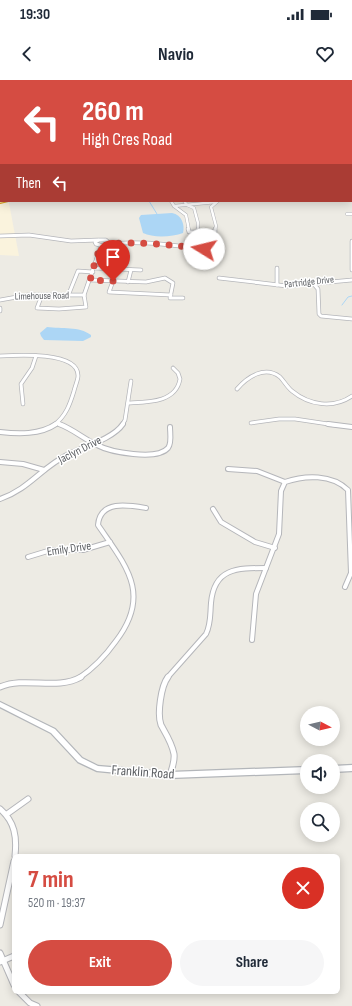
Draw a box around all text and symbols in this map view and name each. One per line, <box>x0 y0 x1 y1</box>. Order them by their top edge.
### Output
text: 19:30 <box>20 5 50 24</box>
icon: back <box>16 43 38 65</box>
icon: heart <box>314 43 336 65</box>
text: Navio <box>158 44 194 65</box>
text: 260 m <box>82 95 144 128</box>
icon: left <box>16 96 68 148</box>
text: High Cres Road <box>82 129 172 150</box>
icon: left <box>49 172 71 194</box>
text: Then <box>16 174 41 193</box>
position arrow <box>183 228 225 270</box>
pin <box>96 240 130 281</box>
icon: arrive <box>102 246 124 268</box>
street label: Partridge Drive <box>284 273 334 291</box>
street label: Limehouse Road <box>15 290 69 302</box>
street label: Jaclyn Drive <box>55 433 104 468</box>
street label: Emily Drive <box>46 538 92 560</box>
north arrow <box>300 706 340 746</box>
map controls <box>300 706 340 842</box>
button: sound <box>300 754 340 794</box>
street label: Franklin Road <box>111 761 175 783</box>
button: search <box>300 802 340 842</box>
text: 7 min <box>28 865 74 894</box>
button: close <box>282 867 324 909</box>
text: 520 m · 19:37 <box>28 895 85 911</box>
button: Exit <box>28 940 172 986</box>
button: Share <box>180 940 324 986</box>

